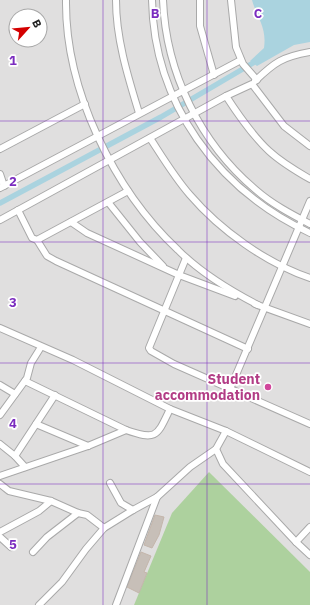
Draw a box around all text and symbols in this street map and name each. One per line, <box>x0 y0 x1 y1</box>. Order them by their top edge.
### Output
text: B <box>151 5 160 22</box>
text: C <box>254 5 263 22</box>
north arrow <box>8 8 48 48</box>
text: B <box>29 17 45 30</box>
text: 1 <box>9 52 17 69</box>
text: 2 <box>9 173 17 190</box>
text: 3 <box>9 294 17 311</box>
place label: Student accommodation <box>155 370 260 404</box>
marker: Student accommodation <box>263 382 273 392</box>
text: 4 <box>9 415 17 432</box>
text: 5 <box>9 536 17 553</box>

